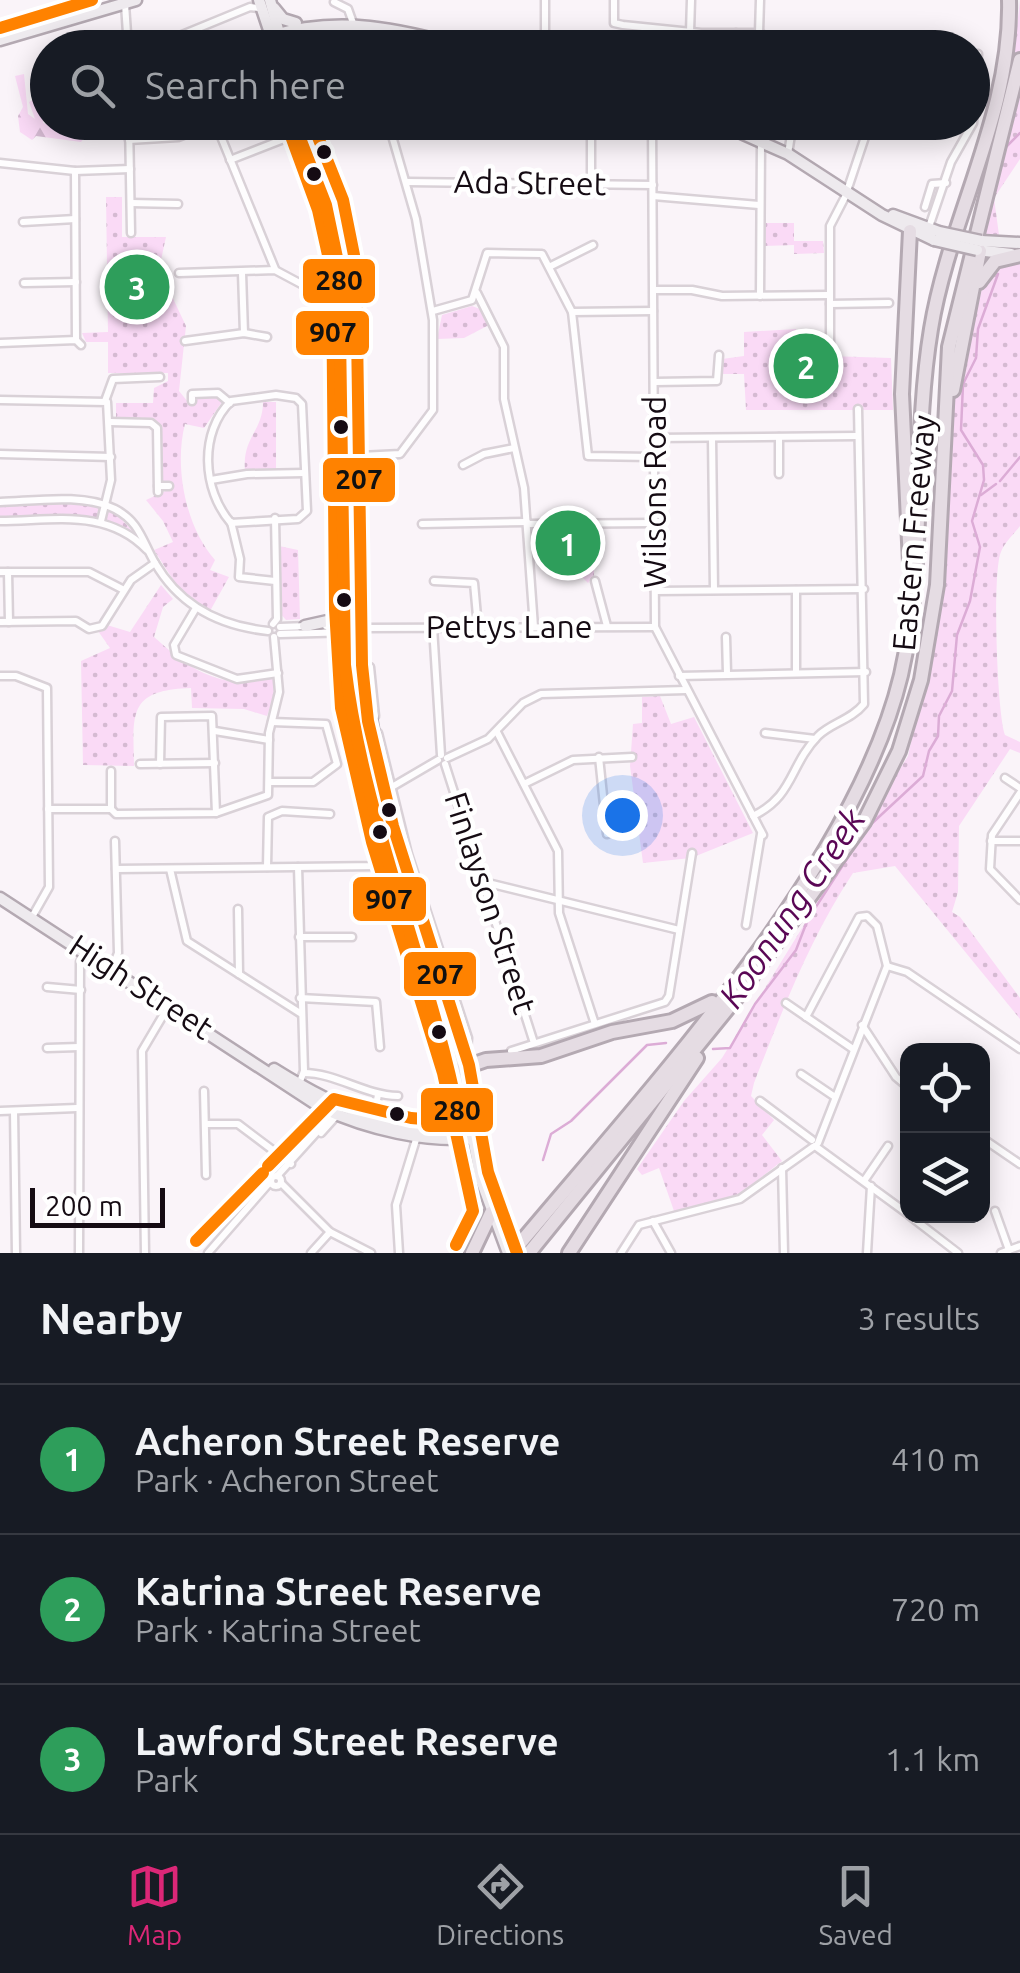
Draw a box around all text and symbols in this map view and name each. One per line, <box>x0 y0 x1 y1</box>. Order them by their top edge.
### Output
search box <box>30 30 990 140</box>
icon: search <box>65 58 120 113</box>
text: Search here <box>145 64 346 106</box>
unlabelled marker <box>314 142 334 162</box>
street label: Ada Street <box>453 163 607 201</box>
unlabelled marker <box>304 164 324 184</box>
pin: 3 <box>104 250 170 324</box>
line badge: 280 <box>301 257 377 305</box>
text: 280 <box>315 264 363 295</box>
line badge: 907 <box>294 309 371 357</box>
text: 907 <box>309 316 357 347</box>
pin: 2 <box>774 328 838 404</box>
street label: Wilsons Road <box>636 396 672 588</box>
street label: Eastern Freeway <box>885 414 941 652</box>
unlabelled marker <box>331 417 351 437</box>
line badge: 207 <box>321 456 397 504</box>
text: 207 <box>335 463 383 494</box>
pin: 1 <box>536 506 600 580</box>
unlabelled marker <box>334 590 354 610</box>
street label: Pettys Lane <box>426 608 592 644</box>
street label: Finlayson Street <box>438 787 544 1018</box>
your location <box>597 790 648 841</box>
unlabelled marker <box>379 800 399 820</box>
water label: Koonung Creek <box>710 800 873 1015</box>
unlabelled marker <box>370 822 390 842</box>
line badge: 907 <box>351 875 428 923</box>
text: 907 <box>365 883 413 914</box>
street label: High Street <box>63 927 220 1046</box>
line badge: 207 <box>402 950 478 998</box>
text: 207 <box>416 958 464 989</box>
unlabelled marker <box>429 1022 449 1042</box>
map controls <box>900 1043 990 1223</box>
button: locate <box>900 1043 990 1133</box>
line badge: 280 <box>419 1086 495 1134</box>
text: 280 <box>433 1094 481 1125</box>
unlabelled marker <box>387 1104 407 1124</box>
button: layers <box>900 1133 990 1223</box>
scale bar <box>30 1183 165 1228</box>
text: 200 m <box>45 1190 123 1221</box>
text: Nearby <box>40 1295 183 1342</box>
text: 3 results <box>858 1300 980 1336</box>
text: Acheron Street Reserve <box>135 1420 560 1462</box>
text: 1 <box>63 1441 82 1477</box>
text: 410 m <box>891 1441 980 1477</box>
text: Park · Acheron Street <box>135 1462 438 1498</box>
text: Katrina Street Reserve <box>135 1570 542 1612</box>
text: 2 <box>63 1591 82 1627</box>
text: 720 m <box>891 1591 980 1627</box>
text: Park · Katrina Street <box>135 1612 421 1648</box>
text: Lawford Street Reserve <box>135 1720 559 1762</box>
text: 3 <box>63 1741 82 1777</box>
text: 1.1 km <box>885 1741 980 1777</box>
text: Park <box>135 1762 199 1798</box>
tab: Map <box>127 1859 182 1950</box>
tab: Directions <box>436 1859 564 1950</box>
tab: Saved <box>818 1859 893 1950</box>

